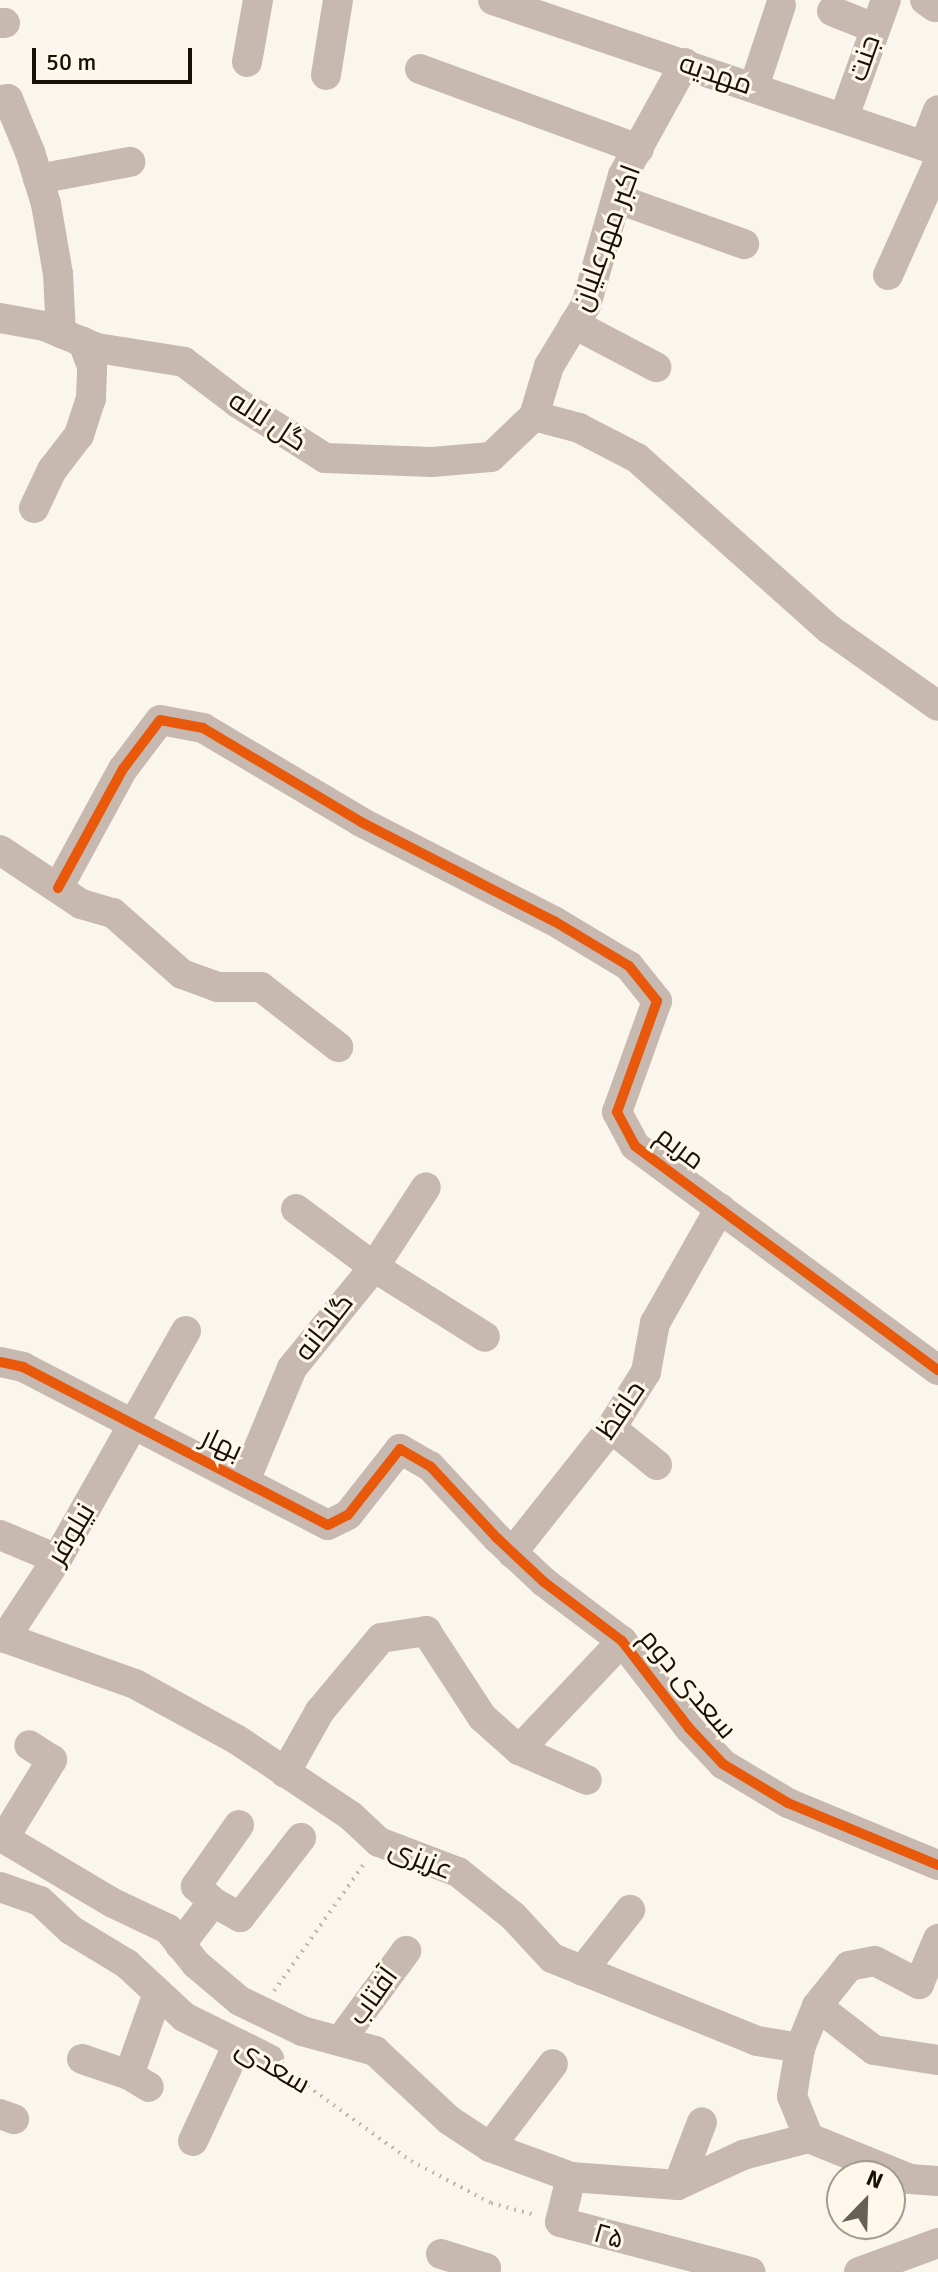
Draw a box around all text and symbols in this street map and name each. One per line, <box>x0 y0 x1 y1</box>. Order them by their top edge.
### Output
street label: جنت <box>841 30 887 86</box>
scale bar <box>36 32 196 82</box>
street label: مهدیه <box>675 46 757 102</box>
text: 50 m <box>46 47 96 77</box>
street label: اکبر مهرعلیان <box>564 160 648 316</box>
street label: گل لاله <box>223 383 313 459</box>
street label: مریم <box>649 1119 711 1177</box>
street label: گلخانه <box>287 1287 361 1367</box>
street label: حافظ <box>589 1374 653 1446</box>
street label: بهار <box>196 1420 248 1468</box>
street label: نیلوفر <box>40 1497 102 1571</box>
street label: سعدی دوم <box>632 1622 744 1746</box>
street label: عزیزی <box>384 1831 458 1887</box>
street label: آفتاب <box>341 1961 405 2031</box>
street label: سعدی <box>230 2031 316 2101</box>
north arrow <box>826 2160 906 2240</box>
text: N <box>862 2164 887 2195</box>
street label: ۲۵ <box>590 2216 628 2256</box>

